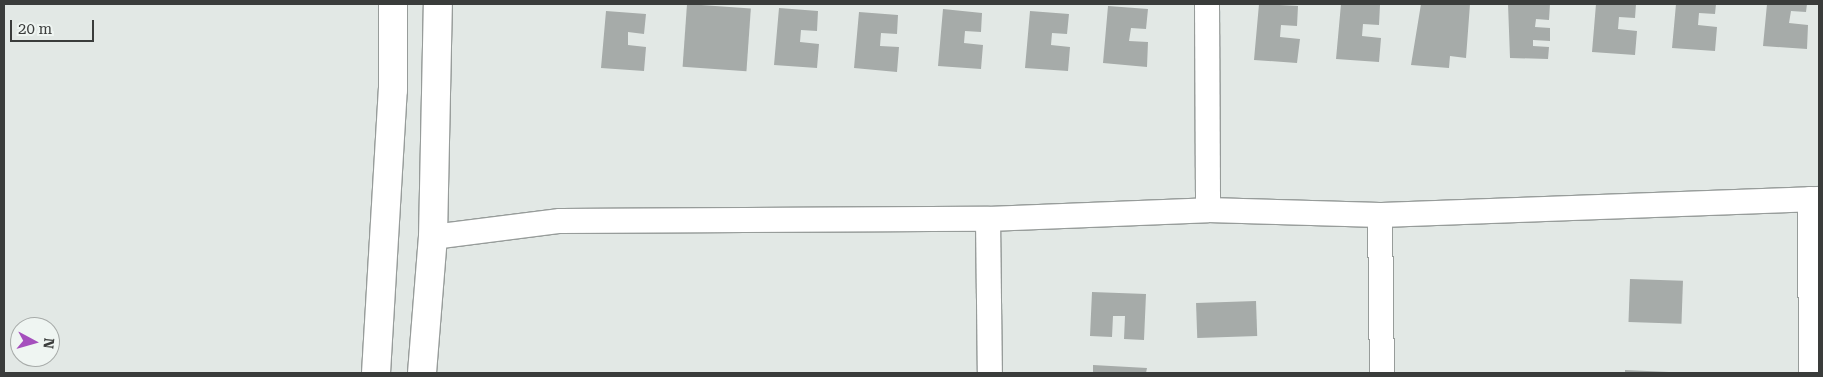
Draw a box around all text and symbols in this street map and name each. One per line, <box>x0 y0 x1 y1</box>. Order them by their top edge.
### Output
scale bar <box>12 10 96 42</box>
text: 20 m <box>18 20 52 38</box>
north arrow <box>10 317 60 367</box>
text: N <box>40 337 57 350</box>

